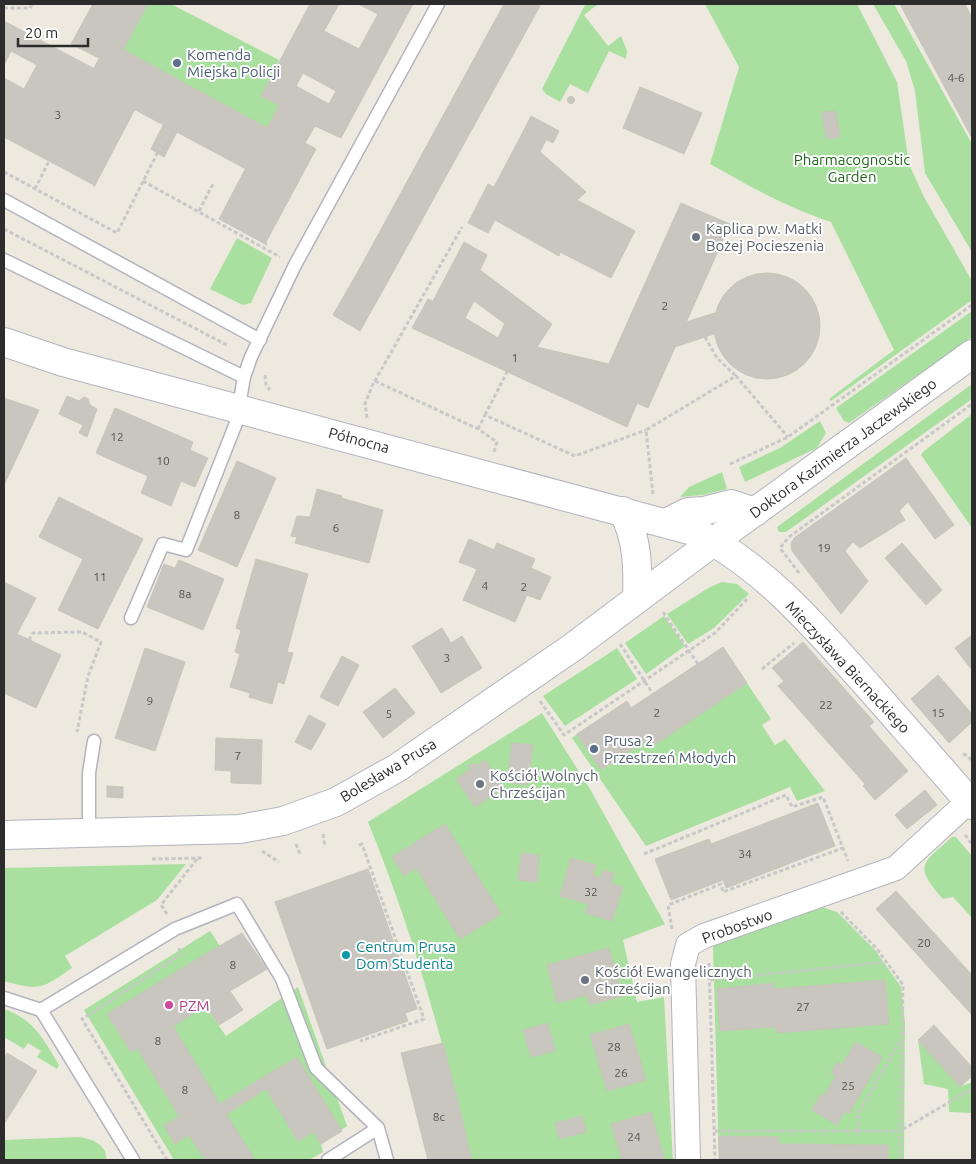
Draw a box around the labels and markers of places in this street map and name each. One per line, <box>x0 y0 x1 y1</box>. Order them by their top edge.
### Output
place label: Komenda Miejska Policji <box>187 46 280 80</box>
marker: Komenda Miejska Policji <box>171 57 183 69</box>
place label: Kaplica pw. Matki Bożej Pocieszenia <box>706 220 824 254</box>
marker: Kaplica pw. Matki Bożej Pocieszenia <box>690 231 702 243</box>
place label: Prusa 2 Przestrzeń Młodych <box>604 732 736 766</box>
marker: Prusa 2 Przestrzeń Młodych <box>588 743 600 755</box>
place label: Kościół Wolnych Chrześcijan <box>490 767 599 801</box>
marker: Kościół Wolnych Chrześcijan <box>474 778 486 790</box>
place label: Centrum Prusa Dom Studenta <box>356 938 456 972</box>
marker: Centrum Prusa Dom Studenta <box>340 949 352 961</box>
place label: Kościół Ewangelicznych Chrześcijan <box>595 963 752 997</box>
marker: Kościół Ewangelicznych Chrześcijan <box>579 974 591 986</box>
place label: PZM <box>179 997 210 1014</box>
marker: PZM <box>163 999 175 1011</box>

